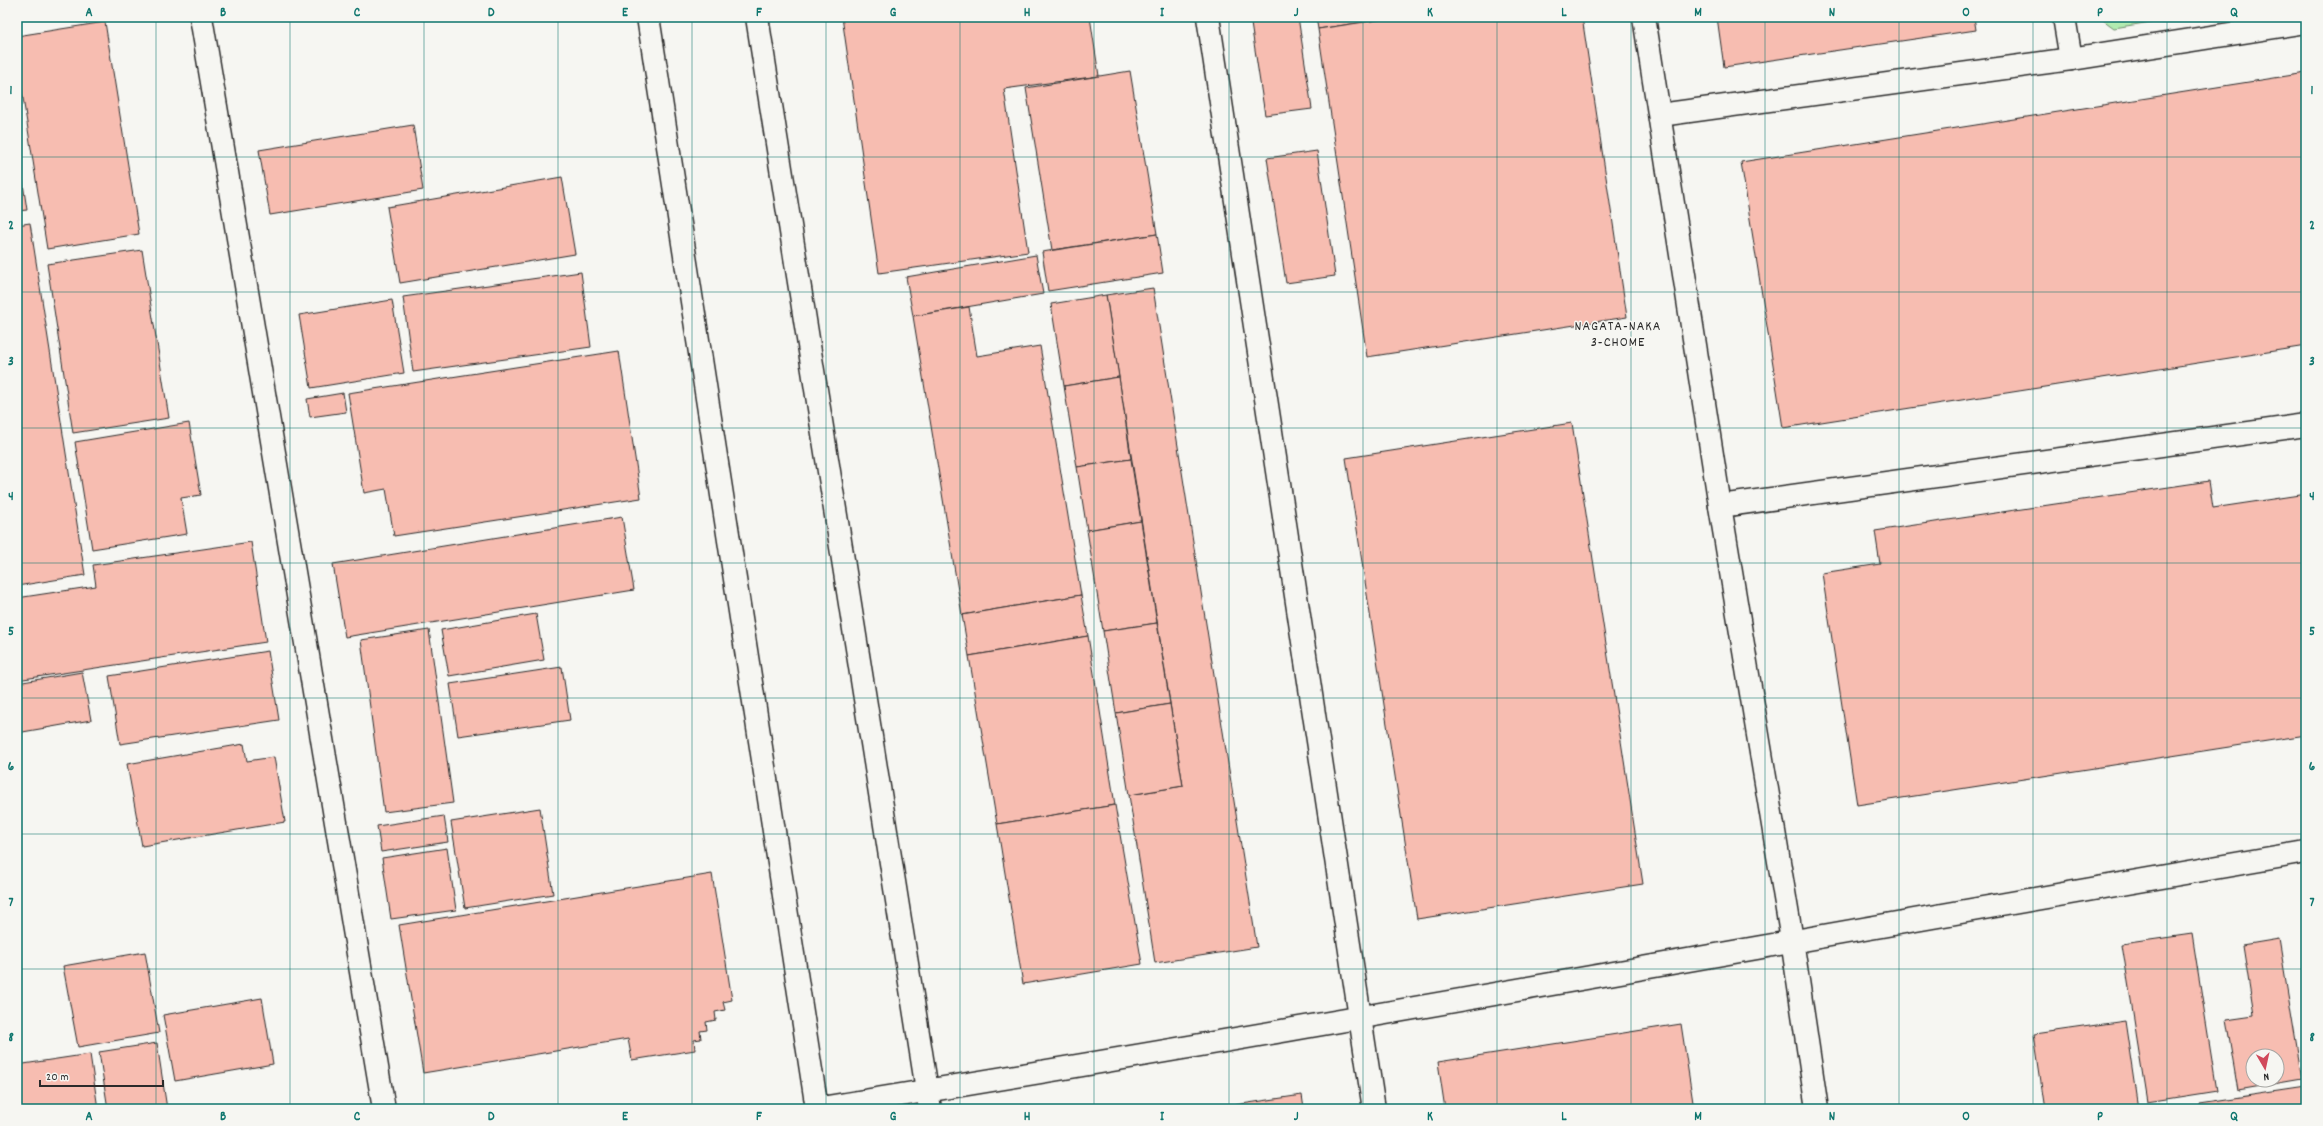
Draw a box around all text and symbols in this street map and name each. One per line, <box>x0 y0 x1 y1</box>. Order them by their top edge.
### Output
text: A <box>85 4 93 23</box>
text: B <box>220 4 226 23</box>
text: C <box>354 4 361 23</box>
text: D <box>488 4 495 23</box>
text: E <box>622 4 629 23</box>
text: F <box>756 4 762 23</box>
text: G <box>890 4 897 23</box>
text: H <box>1024 4 1031 23</box>
text: I <box>1160 4 1165 23</box>
text: J <box>1294 4 1299 23</box>
text: K <box>1427 4 1433 23</box>
text: L <box>1561 4 1567 23</box>
text: M <box>1694 4 1702 23</box>
text: N <box>1829 4 1835 23</box>
text: O <box>1962 4 1970 23</box>
text: P <box>2097 4 2103 23</box>
text: Q <box>2230 4 2238 23</box>
text: 1 <box>10 82 13 101</box>
text: 1 <box>2311 82 2314 101</box>
text: 2 <box>8 217 14 236</box>
text: 2 <box>2309 217 2315 236</box>
district label: NAGATA-NAKA 3-CHOME <box>1575 317 1661 353</box>
text: 3 <box>8 353 14 372</box>
text: 3 <box>2309 353 2315 372</box>
text: 4 <box>8 488 14 507</box>
text: 4 <box>2309 488 2315 507</box>
text: 5 <box>8 623 14 642</box>
text: 5 <box>2309 623 2315 642</box>
text: 6 <box>8 758 15 777</box>
text: 6 <box>2309 758 2316 777</box>
text: 7 <box>9 894 14 913</box>
text: 7 <box>2310 894 2315 913</box>
text: 8 <box>8 1029 14 1048</box>
text: 8 <box>2309 1029 2315 1048</box>
north arrow <box>2245 1048 2285 1088</box>
scale bar <box>40 1062 163 1088</box>
text: N <box>2262 1068 2270 1084</box>
text: 20 m <box>46 1069 69 1086</box>
text: A <box>85 1108 93 1126</box>
text: B <box>220 1108 226 1126</box>
text: C <box>354 1108 361 1126</box>
text: D <box>488 1108 495 1126</box>
text: E <box>622 1108 629 1126</box>
text: F <box>756 1108 762 1126</box>
text: G <box>890 1108 897 1126</box>
text: H <box>1024 1108 1031 1126</box>
text: I <box>1160 1108 1165 1126</box>
text: J <box>1294 1108 1299 1126</box>
text: K <box>1427 1108 1433 1126</box>
text: L <box>1561 1108 1567 1126</box>
text: M <box>1694 1108 1702 1126</box>
text: N <box>1829 1108 1835 1126</box>
text: O <box>1962 1108 1970 1126</box>
text: P <box>2097 1108 2103 1126</box>
text: Q <box>2230 1108 2238 1126</box>

